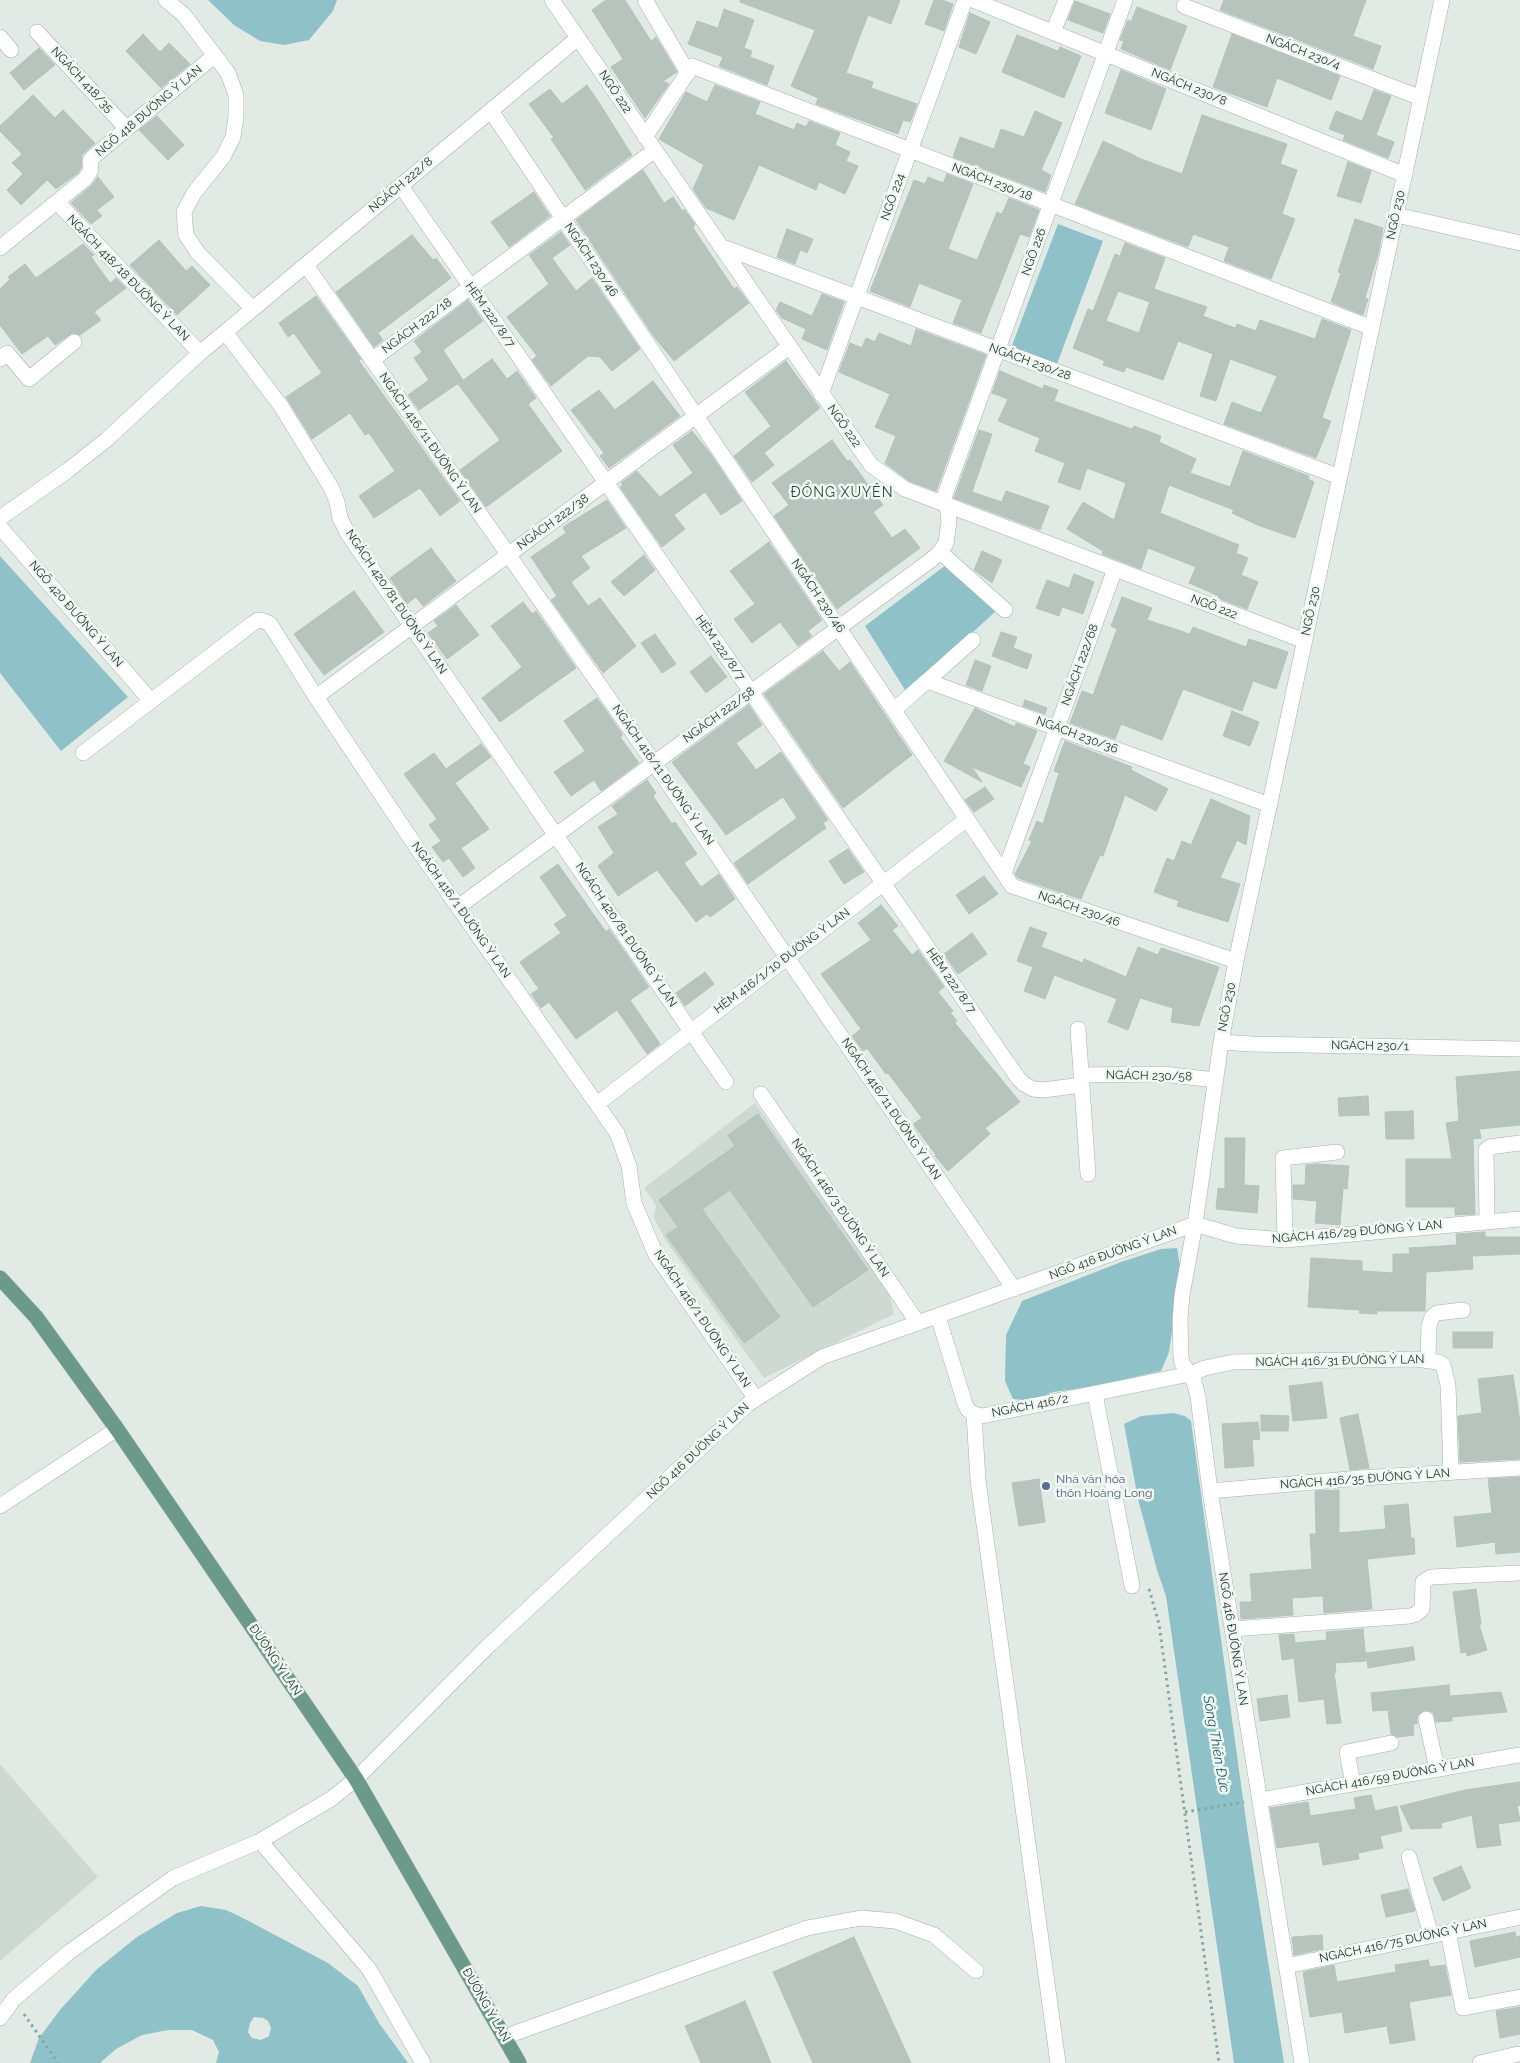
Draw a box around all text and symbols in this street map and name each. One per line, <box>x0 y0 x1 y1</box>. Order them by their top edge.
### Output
street label: NGÁCH 230/4 <box>1264 31 1342 73</box>
street label: NGÁCH 418/35 <box>48 44 116 116</box>
street label: NGÕ 418 ĐƯỜNG Ỷ LAN <box>93 62 205 160</box>
street label: NGÁCH 230/8 <box>1149 65 1229 109</box>
street label: NGÕ 222 <box>595 68 635 116</box>
street label: NGÁCH 222/8 <box>366 154 436 216</box>
street label: NGÁCH 230/18 <box>950 160 1034 204</box>
street label: NGÕ 224 <box>878 172 908 222</box>
street label: NGÕ 230 <box>1384 189 1408 241</box>
street label: NGÁCH 418/18 ĐƯỜNG Ỷ LAN <box>64 212 192 344</box>
street label: NGÁCH 230/46 <box>561 220 621 300</box>
street label: NGÕ 226 <box>1019 226 1049 278</box>
street label: HẺM 222/8/7 <box>462 280 518 350</box>
street label: NGÁCH 222/18 <box>379 295 455 357</box>
street label: NGÁCH 230/28 <box>987 341 1073 383</box>
street label: NGÁCH 416/11 ĐƯỜNG Ỷ LAN <box>376 370 484 516</box>
street label: NGÕ 222 <box>824 402 864 450</box>
district label: ĐỔNG XUYÊN <box>789 485 895 501</box>
street label: NGÁCH 222/38 <box>514 491 592 553</box>
street label: NGÁCH 420/81 ĐƯỜNG Ỷ LAN <box>342 527 450 677</box>
street label: NGÁCH 230/46 <box>788 556 848 636</box>
street label: NGÕ 420 ĐƯỜNG Ỷ LAN <box>26 558 126 670</box>
street label: NGÕ 230 <box>1299 585 1323 637</box>
street label: NGÕ 222 <box>1189 592 1239 622</box>
street label: HẺM 222/8/7 <box>692 613 748 683</box>
street label: NGÁCH 222/68 <box>1059 622 1101 708</box>
street label: NGÁCH 222/58 <box>680 684 758 746</box>
street label: NGÁCH 416/11 ĐƯỜNG Ỷ LAN <box>609 702 717 848</box>
street label: NGÁCH 230/36 <box>1034 713 1120 757</box>
street label: NGÁCH 416/1 ĐƯỜNG Ỷ LAN <box>408 839 514 981</box>
street label: NGÁCH 420/81 ĐƯỜNG Ỷ LAN <box>572 860 680 1010</box>
street label: NGÁCH 230/46 <box>1036 888 1122 930</box>
street label: HẺM 416/1/10 ĐƯỜNG Ỷ LAN <box>711 905 853 1017</box>
street label: HẺM 222/8/7 <box>923 946 979 1016</box>
street label: NGÕ 230 <box>1215 981 1239 1033</box>
street label: NGÁCH 416/11 ĐƯỜNG Ỷ LAN <box>838 1035 944 1183</box>
street label: NGÁCH 230/1 <box>1331 1038 1409 1054</box>
street label: NGÁCH 230/58 <box>1106 1068 1192 1084</box>
street label: NGÁCH 416/3 ĐƯỜNG Ỷ LAN <box>788 1136 892 1280</box>
street label: NGÁCH 416/29 ĐƯỜNG Ỷ LAN <box>1271 1217 1443 1247</box>
street label: NGÕ 416 ĐƯỜNG Ỷ LAN <box>1047 1223 1179 1283</box>
street label: NGÁCH 416/1 ĐƯỜNG Ỷ LAN <box>651 1247 753 1391</box>
street label: NGÁCH 416/31 ĐƯỜNG Ỷ LAN <box>1255 1352 1425 1370</box>
street label: NGÁCH 416/2 <box>990 1391 1070 1421</box>
street label: NGÕ 416 ĐƯỜNG Ỷ LAN <box>644 1400 752 1502</box>
street label: NGÁCH 416/35 ĐƯỜNG Ỷ LAN <box>1279 1466 1451 1492</box>
place label: Nhà văn hóa thôn Hoàng Long <box>1056 1472 1153 1500</box>
marker: Nhà văn hóa thôn Hoàng Long <box>1040 1480 1052 1492</box>
street label: NGÕ 416 ĐƯỜNG Ỷ LAN <box>1215 1571 1251 1707</box>
street label: ĐƯỜNG Ỷ LAN <box>246 1622 304 1698</box>
water label: Sông Thiên Đức <box>1199 1694 1233 1794</box>
street label: NGÁCH 416/59 ĐƯỜNG Ỷ LAN <box>1305 1755 1475 1799</box>
street label: NGÁCH 416/75 ĐƯỜNG Ỷ LAN <box>1318 1916 1488 1966</box>
street label: ĐƯỜNG Ỷ LAN <box>459 1966 513 2044</box>

